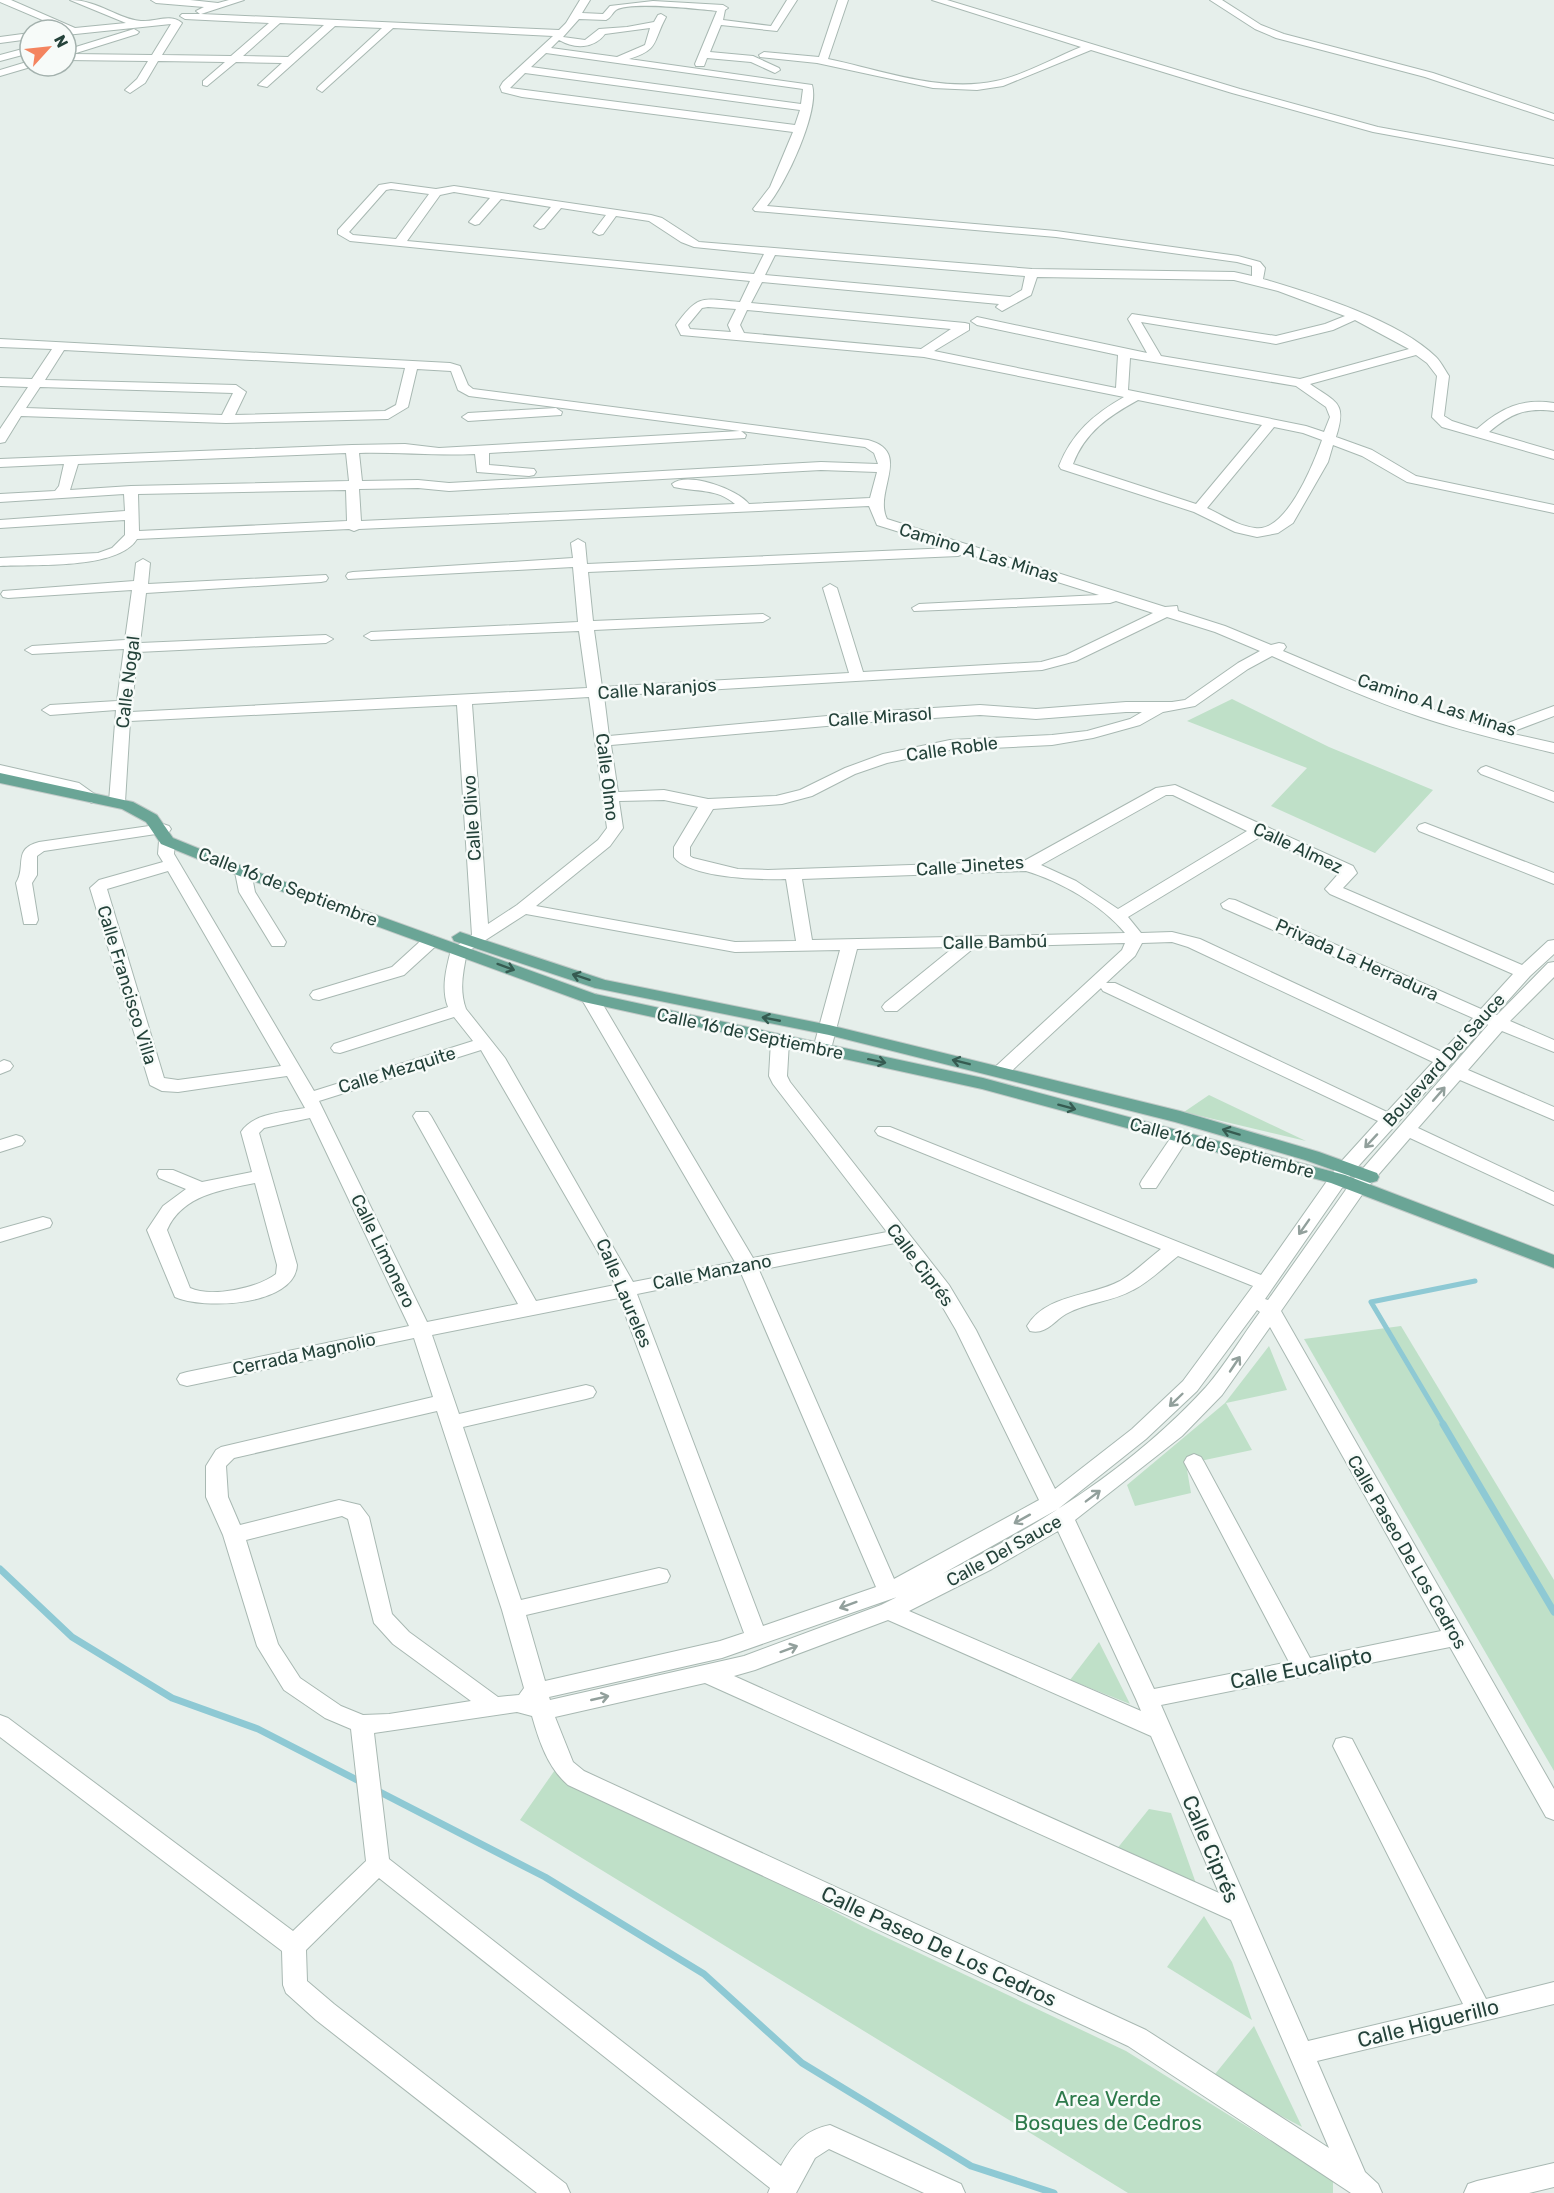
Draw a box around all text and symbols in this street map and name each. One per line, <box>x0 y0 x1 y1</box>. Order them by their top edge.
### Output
north arrow <box>18 18 78 78</box>
text: N <box>50 32 72 51</box>
street label: Camino A Las Minas <box>897 518 1061 588</box>
street label: Calle Nogal <box>111 634 145 730</box>
street label: Camino A Las Minas <box>1355 669 1519 741</box>
street label: Calle Naranjos <box>597 674 717 704</box>
street label: Calle Mirasol <box>827 702 933 732</box>
street label: Calle Olmo <box>591 732 623 822</box>
street label: Calle Roble <box>905 732 999 766</box>
street label: Calle Olivo <box>458 774 486 862</box>
street label: Calle Almez <box>1250 818 1346 878</box>
street label: Calle 16 de Septiembre <box>195 843 381 931</box>
street label: Calle Jinetes <box>915 851 1025 881</box>
street label: Calle Francisco Villa <box>92 903 162 1067</box>
street label: Privada La Herradura <box>1272 914 1442 1006</box>
street label: Calle Bambú <box>942 930 1048 954</box>
one-way arrow <box>496 962 515 973</box>
one-way arrow <box>572 971 591 982</box>
street label: Boulevard Del Sauce <box>1378 989 1510 1131</box>
street label: Calle 16 de Septiembre <box>655 1003 845 1065</box>
one-way arrow <box>762 1013 781 1024</box>
street label: Calle Mezquite <box>336 1042 458 1098</box>
one-way arrow <box>867 1056 887 1067</box>
one-way arrow <box>952 1056 971 1068</box>
one-way arrow <box>1432 1087 1446 1102</box>
one-way arrow <box>1057 1101 1076 1113</box>
street label: Calle 16 de Septiembre <box>1127 1113 1317 1183</box>
one-way arrow <box>1222 1126 1241 1137</box>
one-way arrow <box>1364 1133 1378 1148</box>
street label: Calle Limonero <box>346 1190 420 1312</box>
one-way arrow <box>1298 1218 1310 1234</box>
street label: Calle Ciprés <box>882 1219 958 1311</box>
street label: Calle Laureles <box>591 1235 657 1351</box>
street label: Calle Manzano <box>651 1250 773 1294</box>
street label: Cerrada Magnolio <box>230 1328 378 1380</box>
one-way arrow <box>1229 1356 1241 1372</box>
one-way arrow <box>1169 1393 1184 1407</box>
street label: Calle Paseo De Los Cedros <box>1342 1451 1472 1653</box>
one-way arrow <box>1085 1490 1101 1503</box>
street label: Calle Del Sauce <box>943 1510 1065 1592</box>
one-way arrow <box>1014 1513 1031 1525</box>
one-way arrow <box>839 1601 858 1612</box>
street label: Calle Eucalipto <box>1228 1642 1374 1694</box>
one-way arrow <box>779 1643 797 1654</box>
one-way arrow <box>590 1692 609 1704</box>
street label: Calle Ciprés <box>1177 1791 1245 1907</box>
street label: Calle Paseo De Los Cedros <box>817 1880 1061 2012</box>
street label: Calle Higuerillo <box>1355 1993 1501 2053</box>
park label: Area Verde Bosques de Cedros <box>1014 2086 1202 2135</box>

